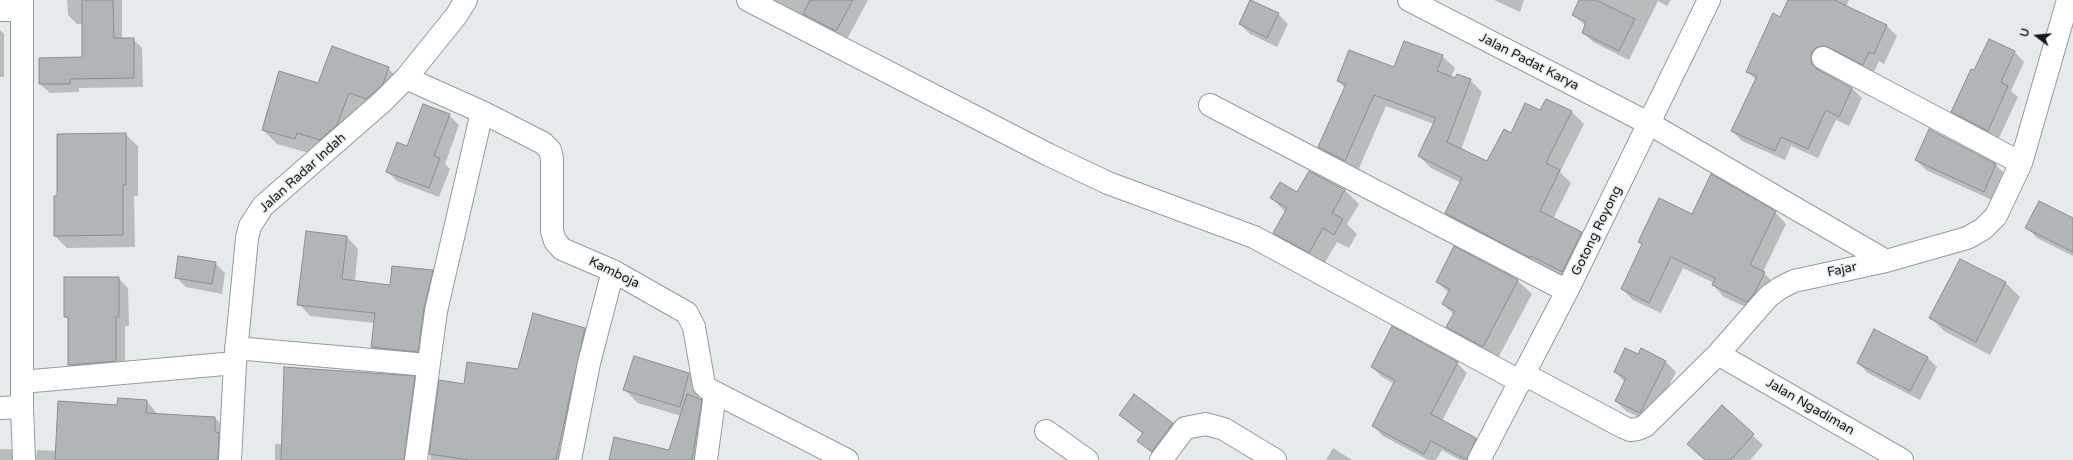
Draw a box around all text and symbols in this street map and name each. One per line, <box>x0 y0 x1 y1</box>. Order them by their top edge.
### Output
north arrow <box>2017 16 2057 56</box>
text: U <box>2018 27 2032 38</box>
street label: Jalan Padat Karya <box>1477 30 1581 94</box>
street label: Jalan Radar Indah <box>257 130 349 216</box>
street label: Gotong Royong <box>1569 184 1625 278</box>
street label: Kamboja <box>586 254 642 292</box>
street label: Fajar <box>1826 259 1858 281</box>
street label: Jalan Ngadiman <box>1763 375 1857 439</box>

